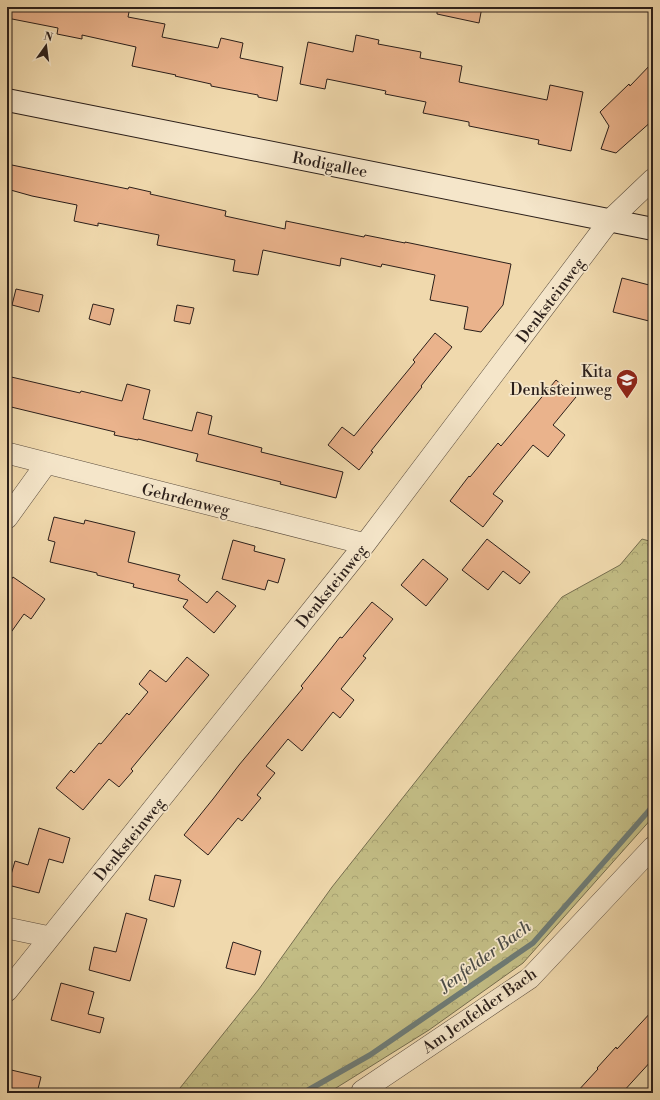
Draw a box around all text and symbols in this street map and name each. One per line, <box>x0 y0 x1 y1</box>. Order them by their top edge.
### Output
north arrow <box>26 26 66 66</box>
text: N <box>42 29 54 45</box>
street label: Rodigallee <box>290 148 369 182</box>
street label: Denksteinweg <box>512 253 590 347</box>
place label: Kita Denksteinweg <box>510 362 613 400</box>
school or university icon: Kita Denksteinweg <box>614 367 640 400</box>
street label: Gehrdenweg <box>140 479 233 521</box>
street label: Denksteinweg <box>292 540 372 633</box>
street label: Denksteinweg <box>90 793 170 886</box>
water label: Jenfelder Bach <box>434 916 536 999</box>
street label: Am Jenfelder Bach <box>418 964 541 1058</box>

